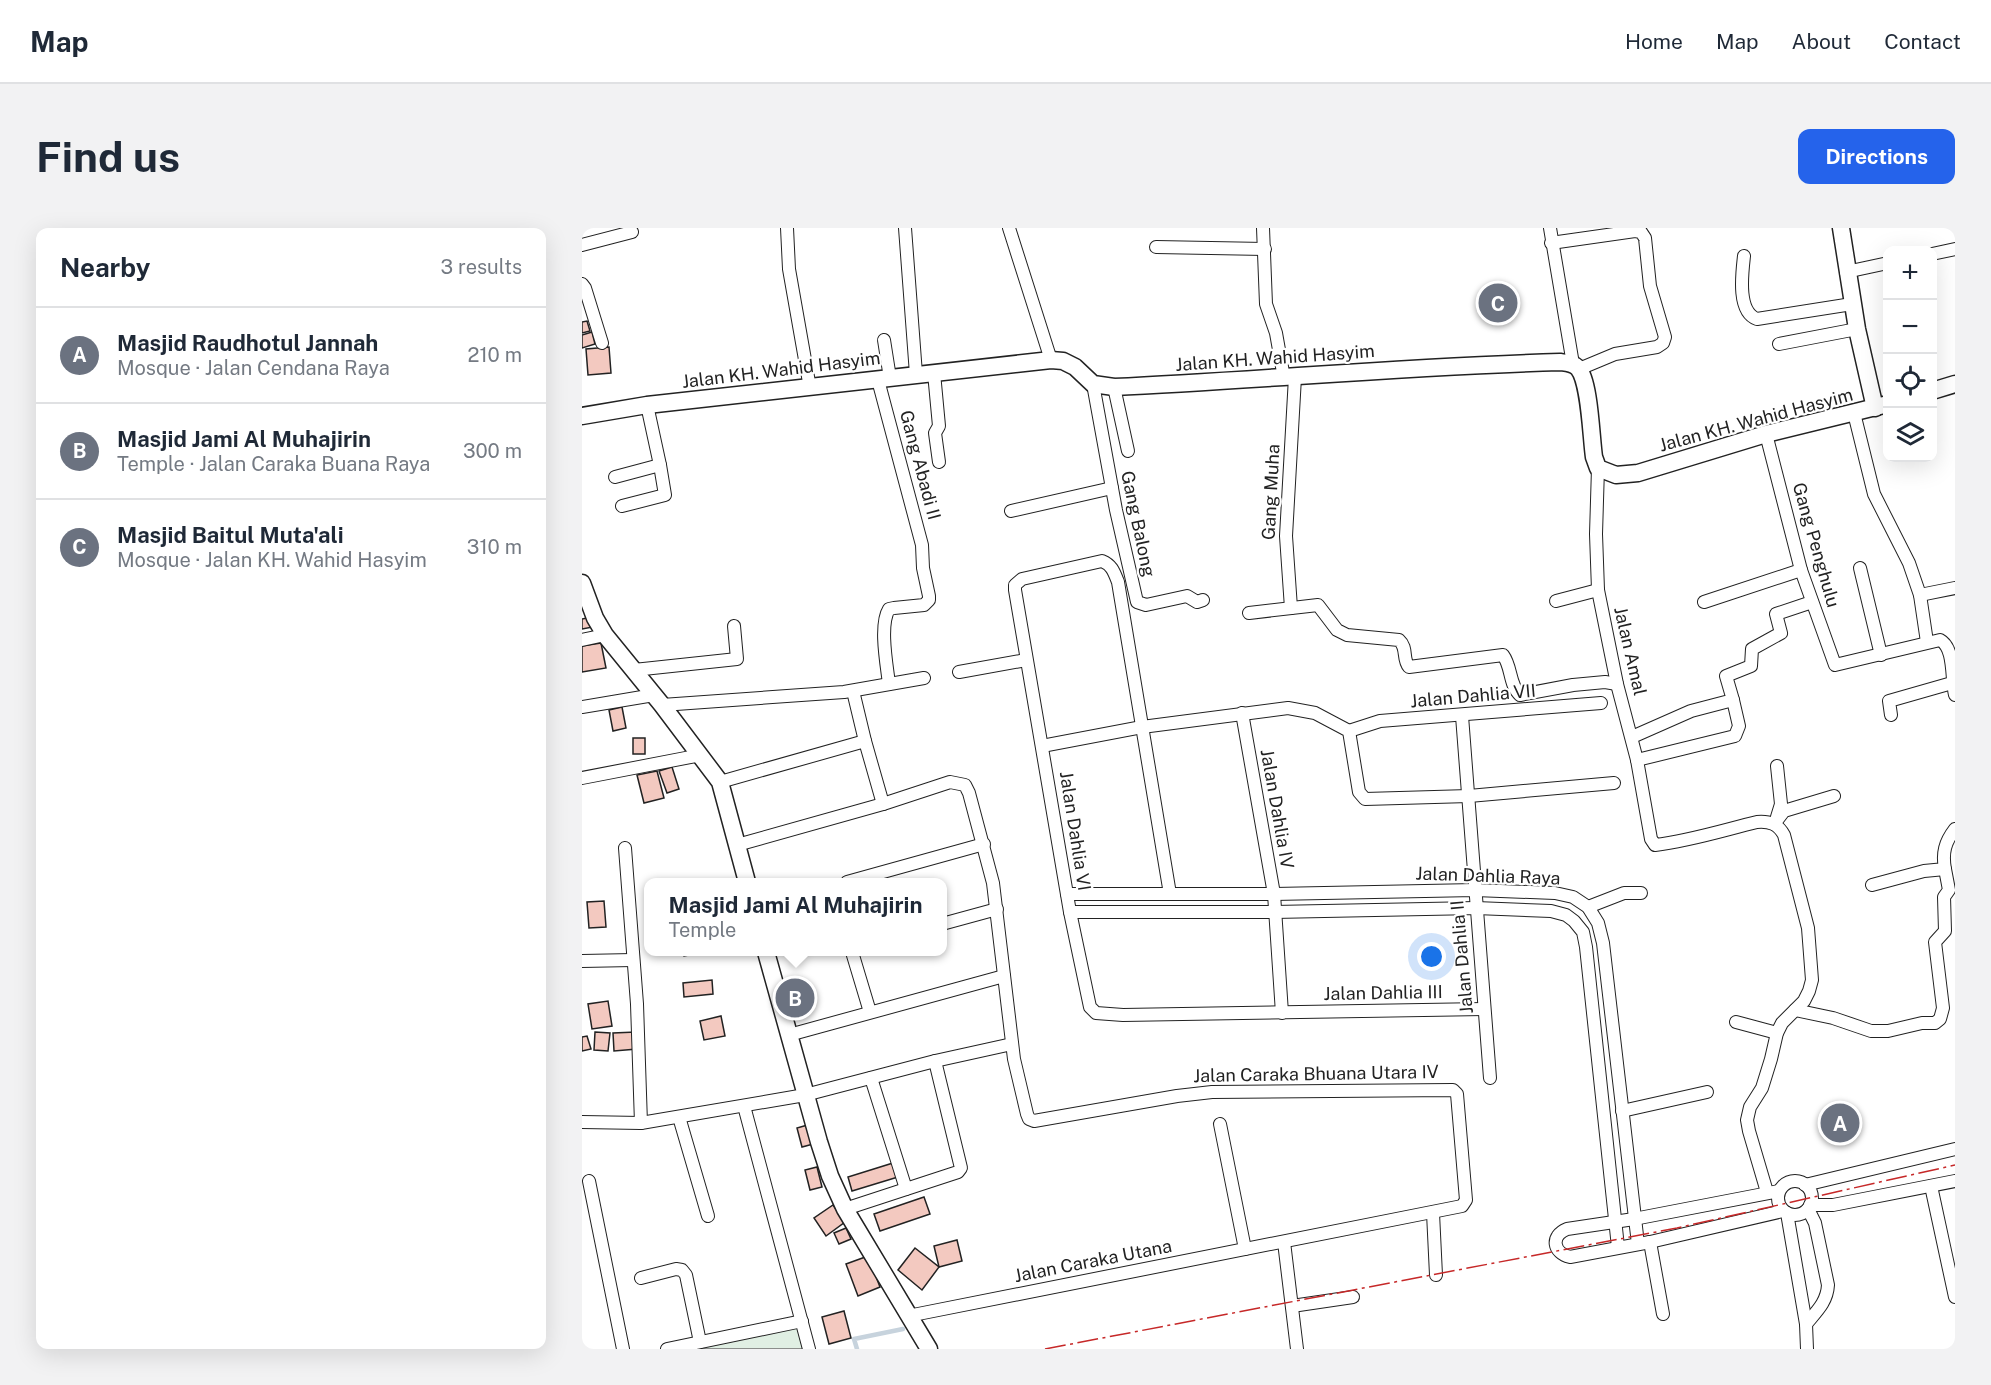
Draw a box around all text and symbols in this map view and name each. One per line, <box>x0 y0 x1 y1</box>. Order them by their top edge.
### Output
text: Map <box>30 25 89 58</box>
text: Home <box>1625 29 1683 54</box>
text: Map <box>1716 29 1759 54</box>
text: About <box>1792 29 1851 54</box>
text: Contact <box>1884 29 1961 54</box>
button: Directions <box>1798 129 1955 184</box>
text: Find us <box>36 132 180 181</box>
map controls <box>1883 246 1937 462</box>
button: + <box>1883 246 1937 300</box>
text: Nearby <box>60 252 150 283</box>
text: 3 results <box>441 255 522 279</box>
pin: C <box>1478 280 1518 326</box>
button: − <box>1883 300 1937 354</box>
text: Masjid Raudhotul Jannah <box>117 330 378 356</box>
street label: Jalan KH. Wahid Hasyim <box>1175 340 1375 375</box>
text: A <box>72 343 87 367</box>
text: 210 m <box>468 343 522 367</box>
street label: Jalan KH. Wahid Hasyim <box>681 347 881 392</box>
button: locate <box>1883 354 1937 408</box>
text: Mosque · Jalan Cendana Raya <box>117 356 390 380</box>
street label: Jalan KH. Wahid Hasyim <box>1657 384 1855 456</box>
street label: Gang Abadi II <box>896 408 945 522</box>
button: layers <box>1883 408 1937 462</box>
text: Masjid Jami Al Muhajirin <box>117 426 371 452</box>
text: B <box>73 439 86 463</box>
text: 300 m <box>463 439 522 463</box>
street label: Gang Muha <box>1258 444 1283 540</box>
text: Temple · Jalan Caraka Buana Raya <box>117 452 430 476</box>
street label: Gang Balong <box>1117 469 1160 579</box>
street label: Gang Penghulu <box>1789 480 1844 610</box>
text: Masjid Baitul Muta'ali <box>117 522 344 548</box>
text: C <box>72 535 87 559</box>
text: 310 m <box>467 535 522 559</box>
text: Mosque · Jalan KH. Wahid Hasyim <box>117 548 427 572</box>
street label: Jalan Amal <box>1610 604 1651 697</box>
street label: Jalan Dahlia VII <box>1409 680 1537 711</box>
street label: Jalan Dahlia IV <box>1257 747 1298 870</box>
street label: Jalan Dahlia VI <box>1056 770 1095 892</box>
street label: Jalan Dahlia Raya <box>1415 862 1561 889</box>
popup <box>644 878 947 956</box>
text: Masjid Jami Al Muhajirin <box>669 892 922 918</box>
street label: Jalan Dahlia II <box>1446 899 1477 1015</box>
text: Temple <box>669 918 736 942</box>
your location <box>1417 942 1446 971</box>
pin: B <box>776 976 814 1020</box>
street label: Jalan Dahlia III <box>1323 981 1443 1004</box>
street label: Jalan Caraka Bhuana Utara IV <box>1193 1061 1439 1086</box>
pin: A <box>1820 1100 1860 1146</box>
street label: Jalan Caraka Utana <box>1012 1235 1174 1286</box>

